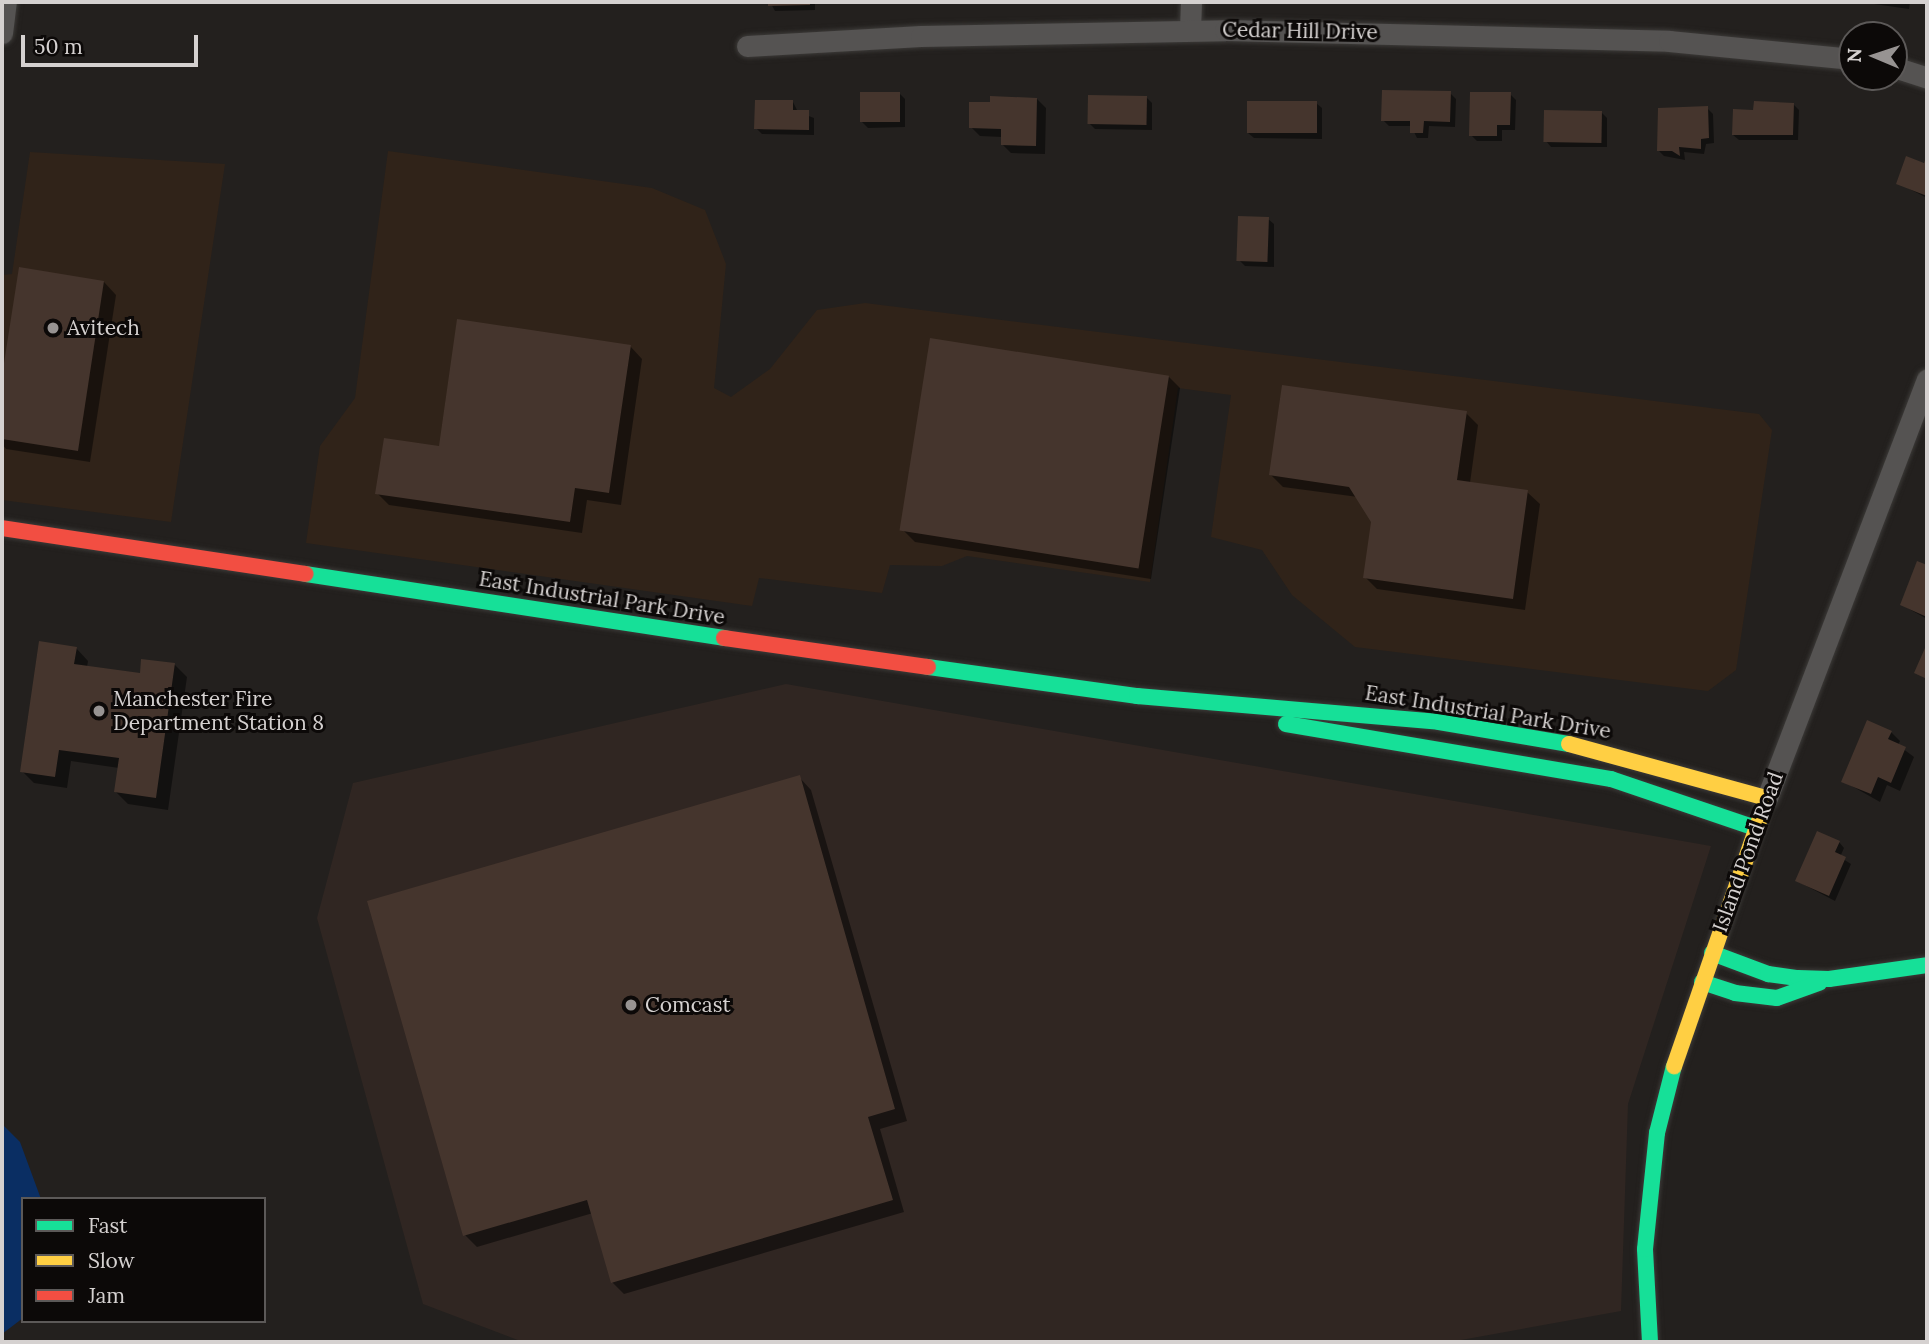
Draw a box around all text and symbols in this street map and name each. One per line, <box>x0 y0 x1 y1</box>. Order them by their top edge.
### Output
street label: Cedar Hill Drive <box>1222 17 1378 45</box>
scale bar <box>24 21 201 65</box>
north arrow <box>1838 21 1908 91</box>
text: 50 m <box>34 33 83 60</box>
text: N <box>1842 48 1866 63</box>
place label: Avitech <box>67 315 140 341</box>
marker: Avitech <box>45 320 61 336</box>
street label: East Industrial Park Drive <box>477 566 727 630</box>
street label: East Industrial Park Drive <box>1363 680 1613 744</box>
place label: Manchester Fire Department Station 8 <box>113 686 324 736</box>
marker: Manchester Fire Department Station 8 <box>91 703 107 719</box>
street label: Island Pond Road <box>1707 769 1789 935</box>
place label: Comcast <box>645 992 731 1018</box>
marker: Comcast <box>623 997 639 1013</box>
legend <box>21 1197 266 1323</box>
text: Fast <box>88 1212 127 1239</box>
text: Slow <box>88 1247 135 1274</box>
text: Jam <box>88 1282 125 1309</box>

